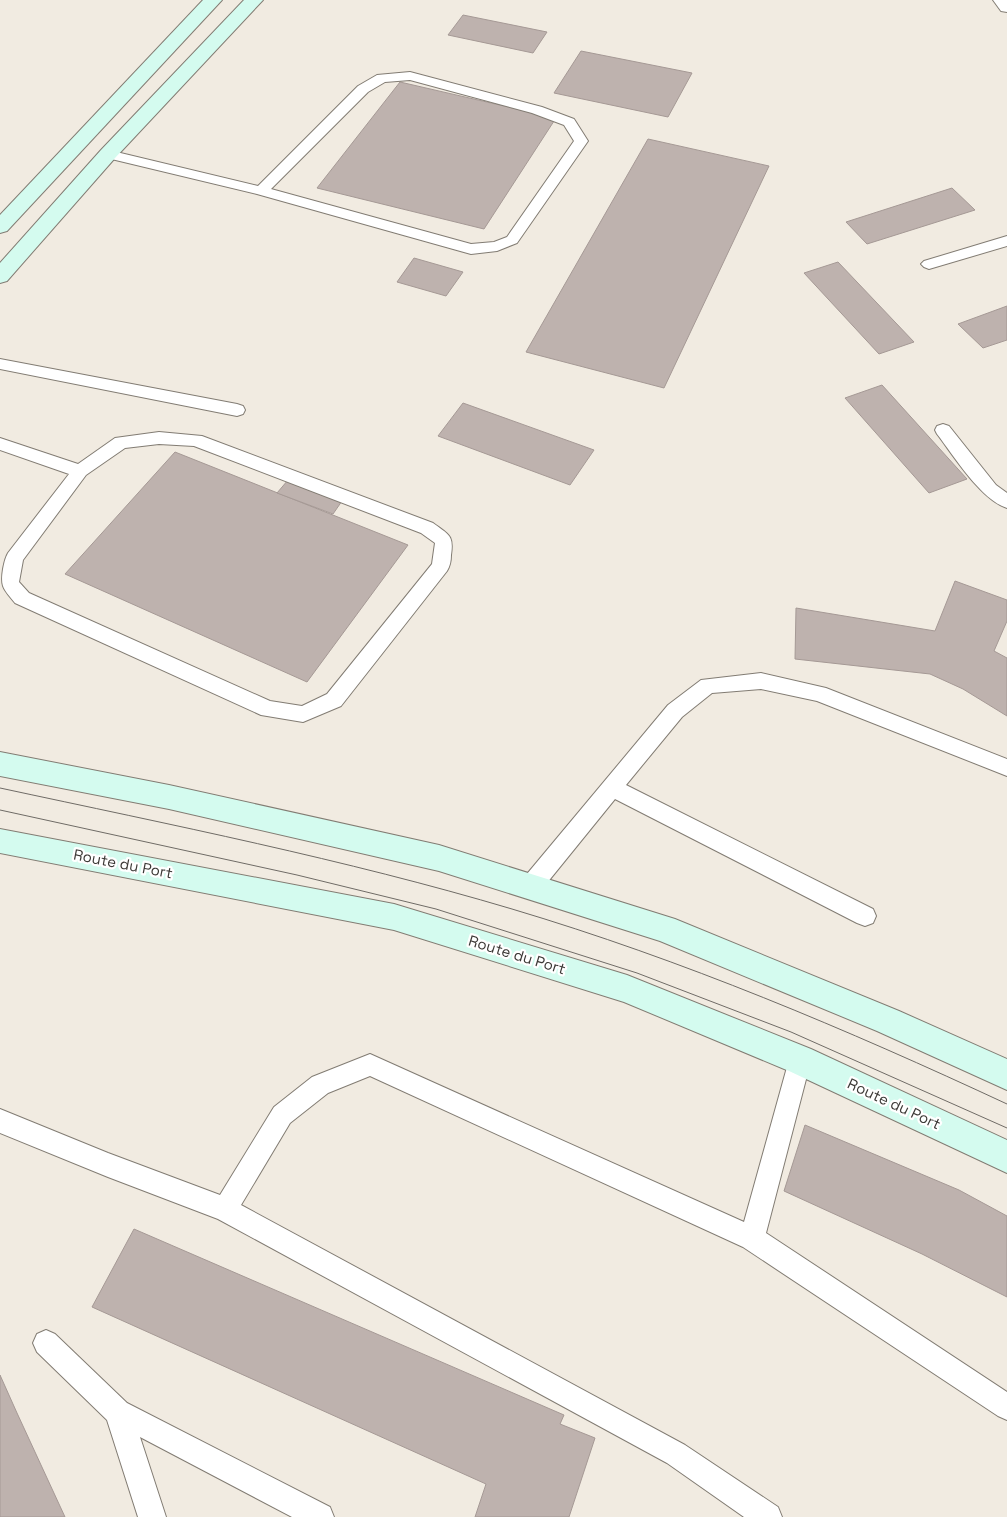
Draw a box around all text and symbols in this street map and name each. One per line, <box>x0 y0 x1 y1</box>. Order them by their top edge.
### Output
street label: Route du Port <box>72 845 174 882</box>
street label: Route du Port <box>466 931 568 978</box>
street label: Route du Port <box>845 1074 944 1133</box>

